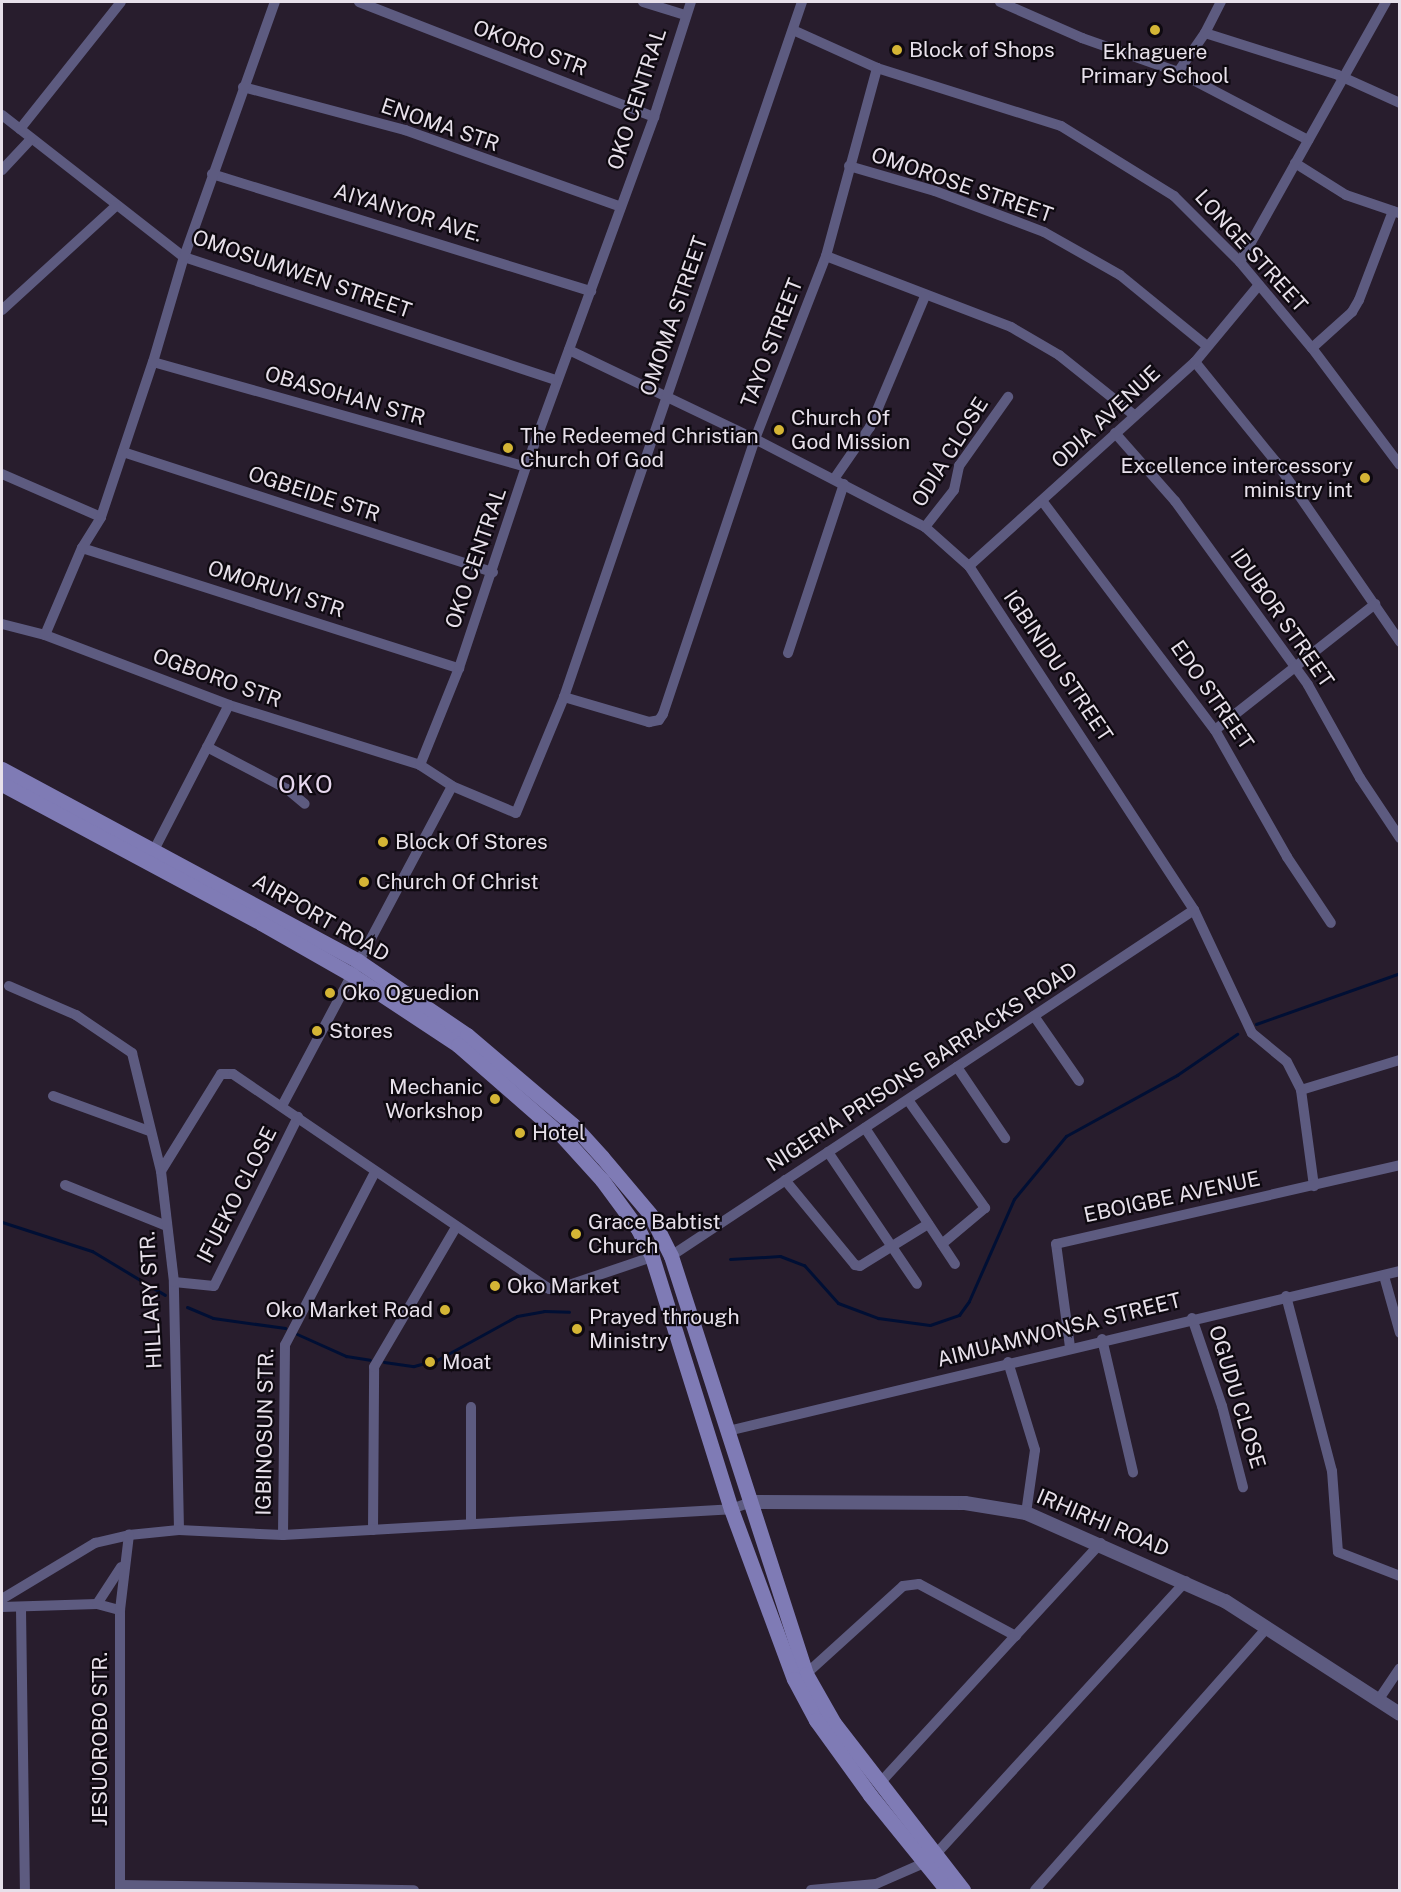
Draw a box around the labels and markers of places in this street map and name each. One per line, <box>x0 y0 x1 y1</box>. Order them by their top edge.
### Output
marker: Ekhaguere Primary School <box>1148 23 1162 37</box>
place label: Block of Shops <box>909 37 1055 63</box>
place label: Ekhaguere Primary School <box>1080 39 1230 89</box>
marker: Block of Shops <box>890 43 904 57</box>
place label: Church Of God Mission <box>791 405 910 455</box>
place label: The Redeemed Christian Church Of God <box>520 423 759 473</box>
marker: Church Of God Mission <box>772 423 786 437</box>
marker: The Redeemed Christian Church Of God <box>501 441 515 455</box>
place label: Excellence intercessory ministry int <box>1120 453 1353 503</box>
marker: Excellence intercessory ministry int <box>1358 471 1372 485</box>
place label: Block Of Stores <box>395 829 548 855</box>
marker: Block Of Stores <box>376 835 390 849</box>
place label: Church Of Christ <box>376 869 539 895</box>
marker: Church Of Christ <box>357 875 371 889</box>
place label: Oko Oguedion <box>342 980 480 1006</box>
marker: Oko Oguedion <box>323 986 337 1000</box>
place label: Stores <box>329 1018 393 1044</box>
marker: Stores <box>310 1024 324 1038</box>
place label: Mechanic Workshop <box>385 1074 483 1124</box>
marker: Mechanic Workshop <box>488 1092 502 1106</box>
place label: Hotel <box>532 1120 585 1146</box>
marker: Hotel <box>513 1126 527 1140</box>
place label: Grace Babtist Church <box>588 1209 721 1259</box>
marker: Grace Babtist Church <box>569 1227 583 1241</box>
place label: Oko Market <box>507 1273 620 1299</box>
marker: Oko Market <box>488 1279 502 1293</box>
place label: Oko Market Road <box>265 1297 433 1323</box>
marker: Oko Market Road <box>438 1303 452 1317</box>
place label: Prayed through Ministry <box>589 1304 739 1354</box>
marker: Prayed through Ministry <box>570 1322 584 1336</box>
place label: Moat <box>442 1349 492 1375</box>
marker: Moat <box>423 1355 437 1369</box>

